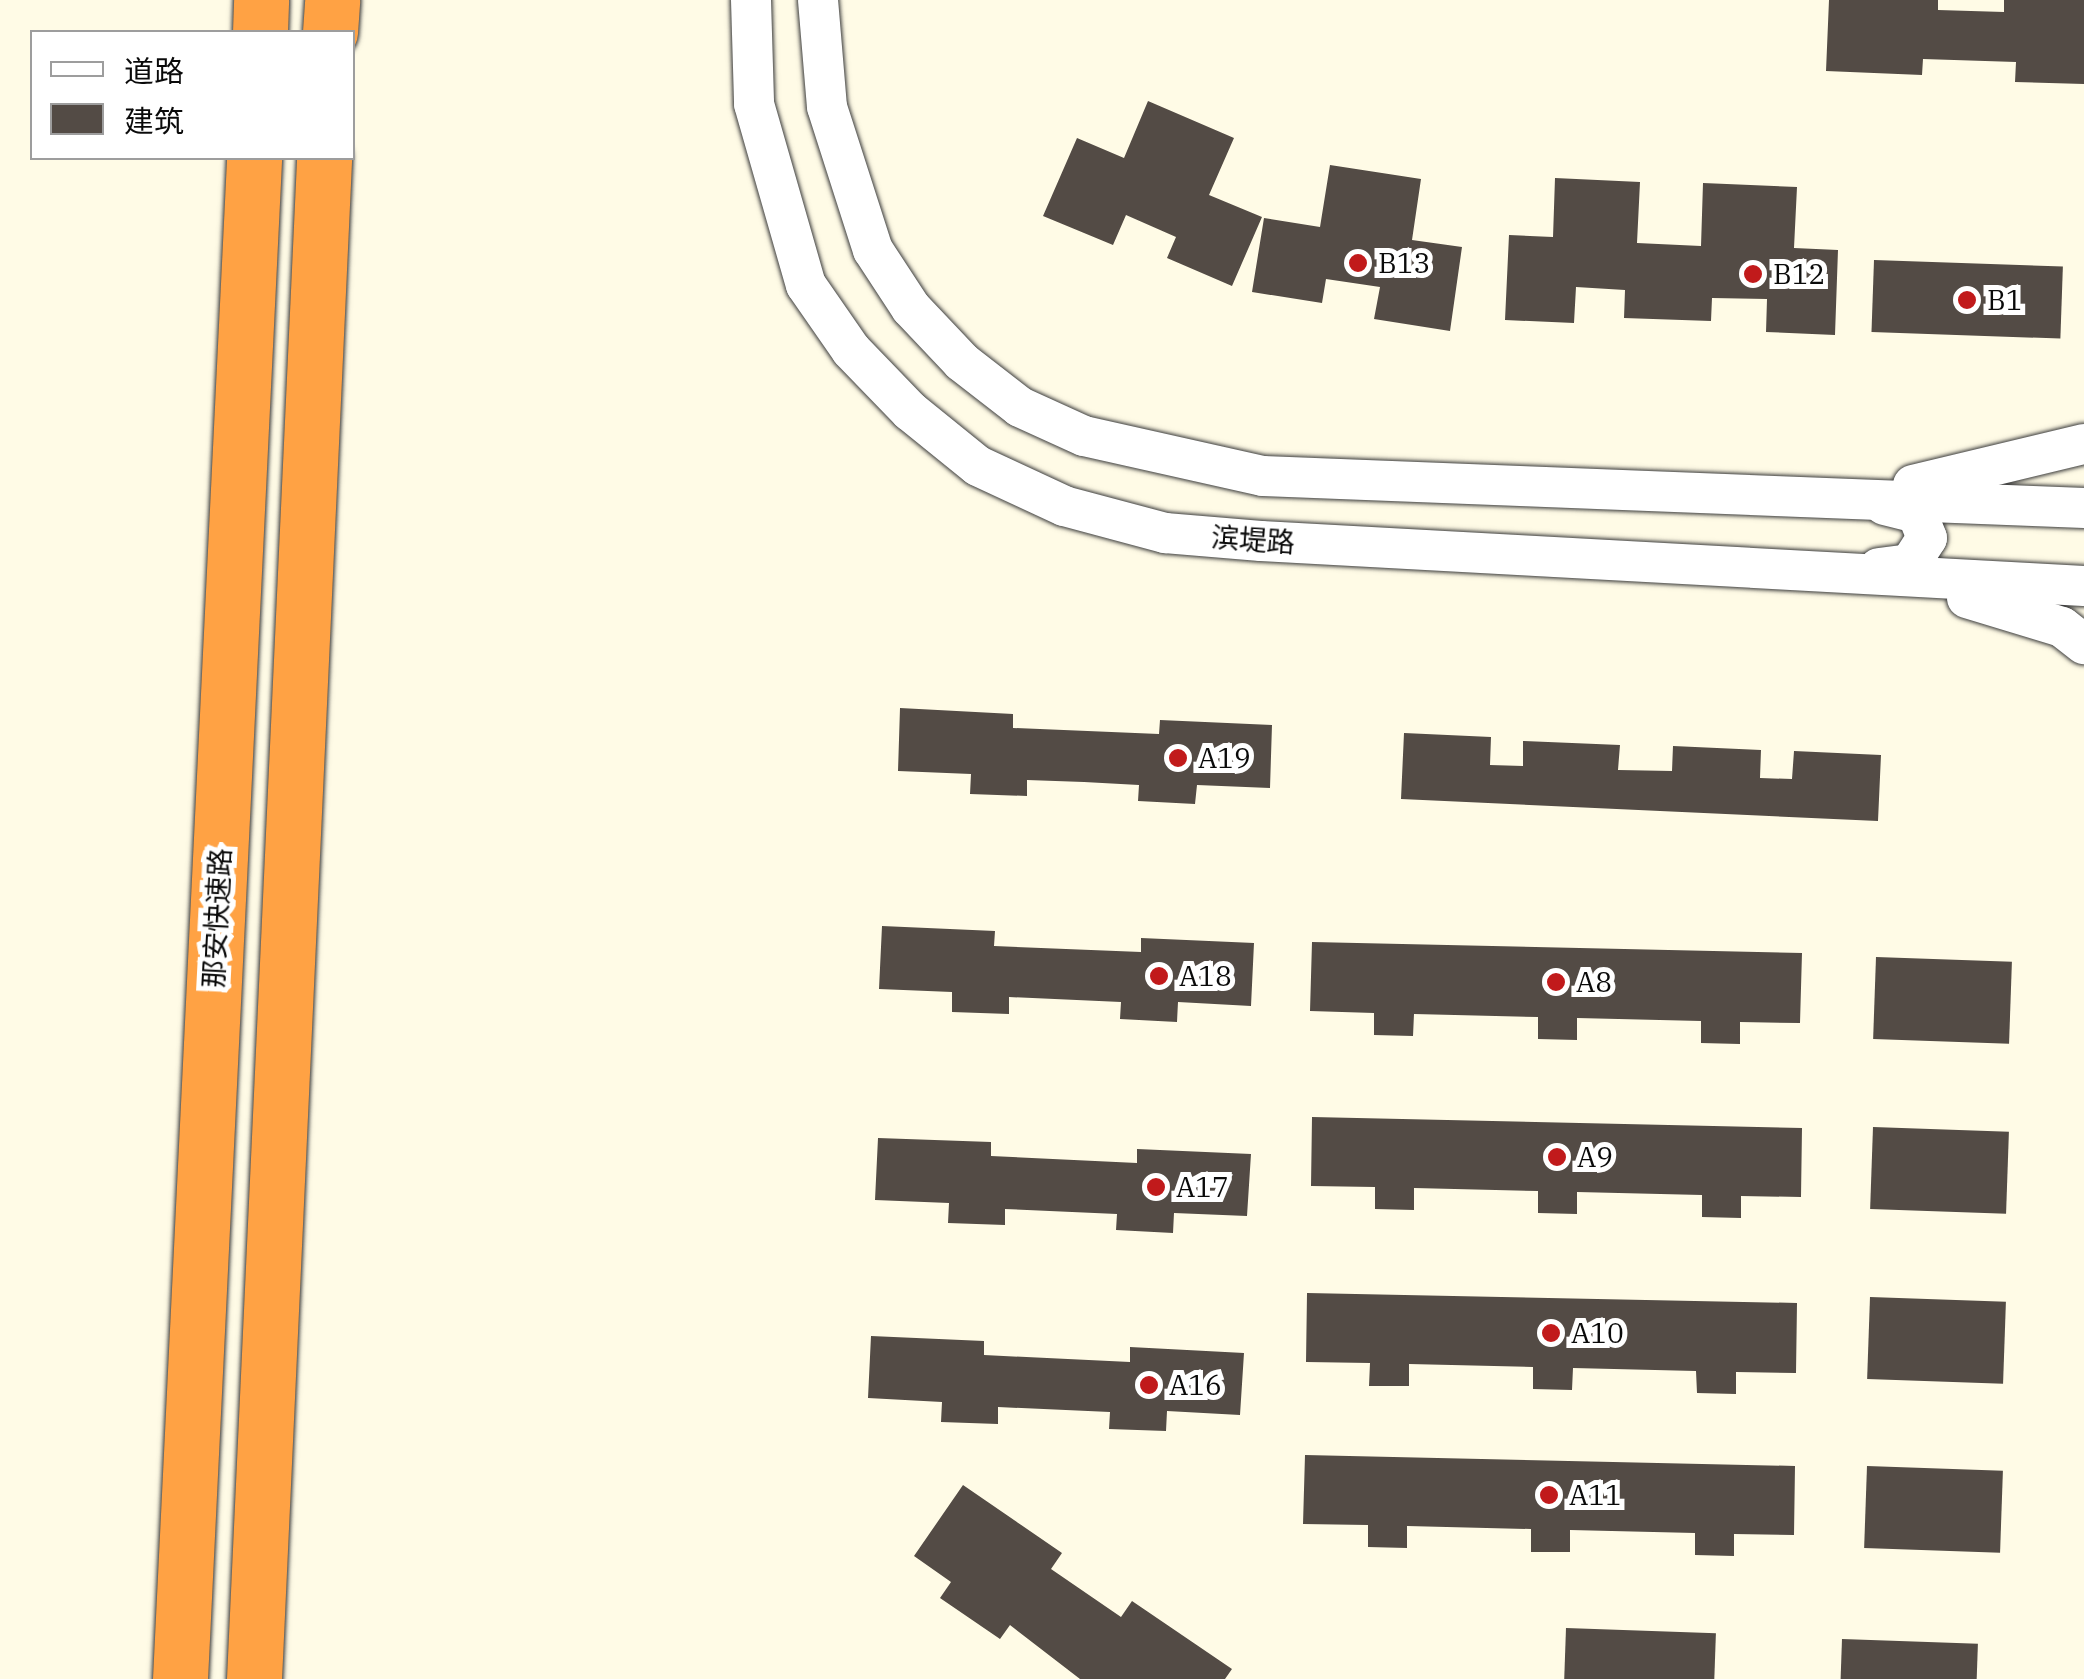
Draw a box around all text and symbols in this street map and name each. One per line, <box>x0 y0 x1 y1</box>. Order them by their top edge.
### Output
legend <box>30 30 355 160</box>
text: 道路 <box>124 51 184 90</box>
text: 建筑 <box>124 101 184 140</box>
place label: B13 <box>1378 246 1430 280</box>
marker: B13 <box>1347 252 1369 274</box>
place label: B12 <box>1773 257 1825 291</box>
marker: B12 <box>1742 263 1764 285</box>
place label: B1 <box>1987 283 2023 317</box>
marker: B1 <box>1956 289 1978 311</box>
street label: 滨堤路 <box>1210 520 1296 560</box>
place label: A19 <box>1198 741 1251 775</box>
marker: A19 <box>1167 747 1189 769</box>
street label: 那安快速路 <box>197 847 237 989</box>
place label: A18 <box>1179 959 1232 993</box>
marker: A18 <box>1148 965 1170 987</box>
place label: A8 <box>1576 965 1612 999</box>
marker: A8 <box>1545 971 1567 993</box>
place label: A9 <box>1577 1140 1613 1174</box>
marker: A9 <box>1546 1146 1568 1168</box>
place label: A17 <box>1176 1170 1229 1204</box>
marker: A17 <box>1145 1176 1167 1198</box>
place label: A10 <box>1571 1316 1624 1350</box>
marker: A10 <box>1540 1322 1562 1344</box>
place label: A16 <box>1169 1368 1222 1402</box>
marker: A16 <box>1138 1374 1160 1396</box>
place label: A11 <box>1569 1478 1622 1512</box>
marker: A11 <box>1538 1484 1560 1506</box>

